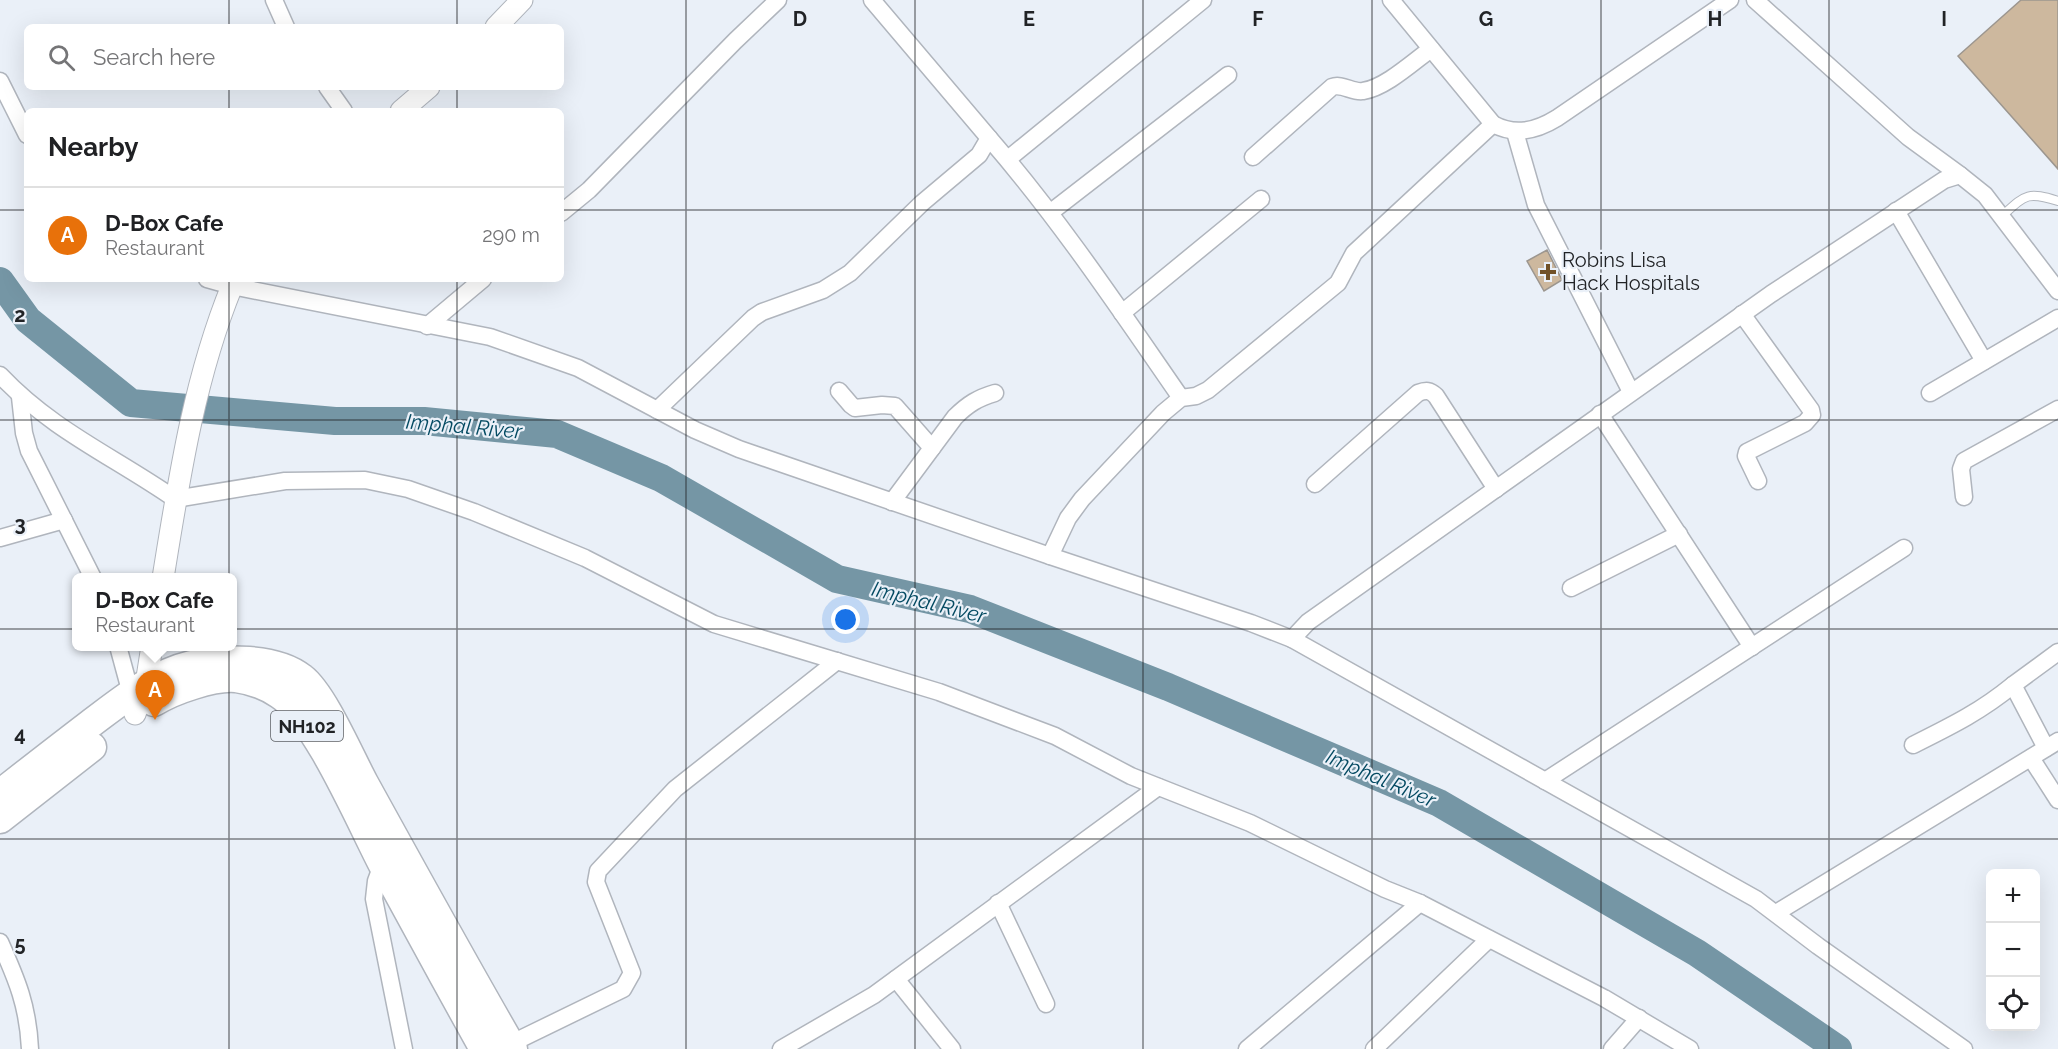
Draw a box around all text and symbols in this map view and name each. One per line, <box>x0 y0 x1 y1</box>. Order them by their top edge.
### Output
text: D <box>793 7 807 31</box>
text: E <box>1023 7 1035 31</box>
text: F <box>1252 7 1264 31</box>
text: G <box>1479 7 1493 31</box>
text: H <box>1708 7 1722 31</box>
text: I <box>1941 7 1947 31</box>
search box <box>24 24 564 90</box>
icon: search <box>45 41 78 74</box>
text: Search here <box>93 44 215 70</box>
text: Nearby <box>48 132 138 162</box>
text: D-Box Cafe <box>105 210 224 236</box>
text: A <box>61 223 74 247</box>
text: 290 m <box>482 223 540 247</box>
text: Restaurant <box>105 236 205 260</box>
place label: Robins Lisa Hack Hospitals <box>1562 248 1700 295</box>
marker: Robins Lisa Hack Hospitals <box>1539 263 1557 281</box>
text: 2 <box>14 303 26 327</box>
water label: Imphal River <box>405 408 524 444</box>
text: 3 <box>14 512 26 536</box>
popup <box>72 573 237 651</box>
water label: Imphal River <box>869 576 989 628</box>
text: D-Box Cafe <box>95 587 214 613</box>
your location <box>831 605 860 634</box>
text: Restaurant <box>95 613 195 637</box>
pin: A <box>136 670 174 720</box>
road number: NH102 <box>271 711 343 741</box>
text: 4 <box>14 722 26 746</box>
water label: Imphal River <box>1322 744 1440 813</box>
map controls <box>1986 869 2040 1031</box>
button: + <box>1986 869 2040 923</box>
button: − <box>1986 923 2040 977</box>
text: 5 <box>14 932 26 956</box>
button: locate <box>1986 977 2040 1031</box>

